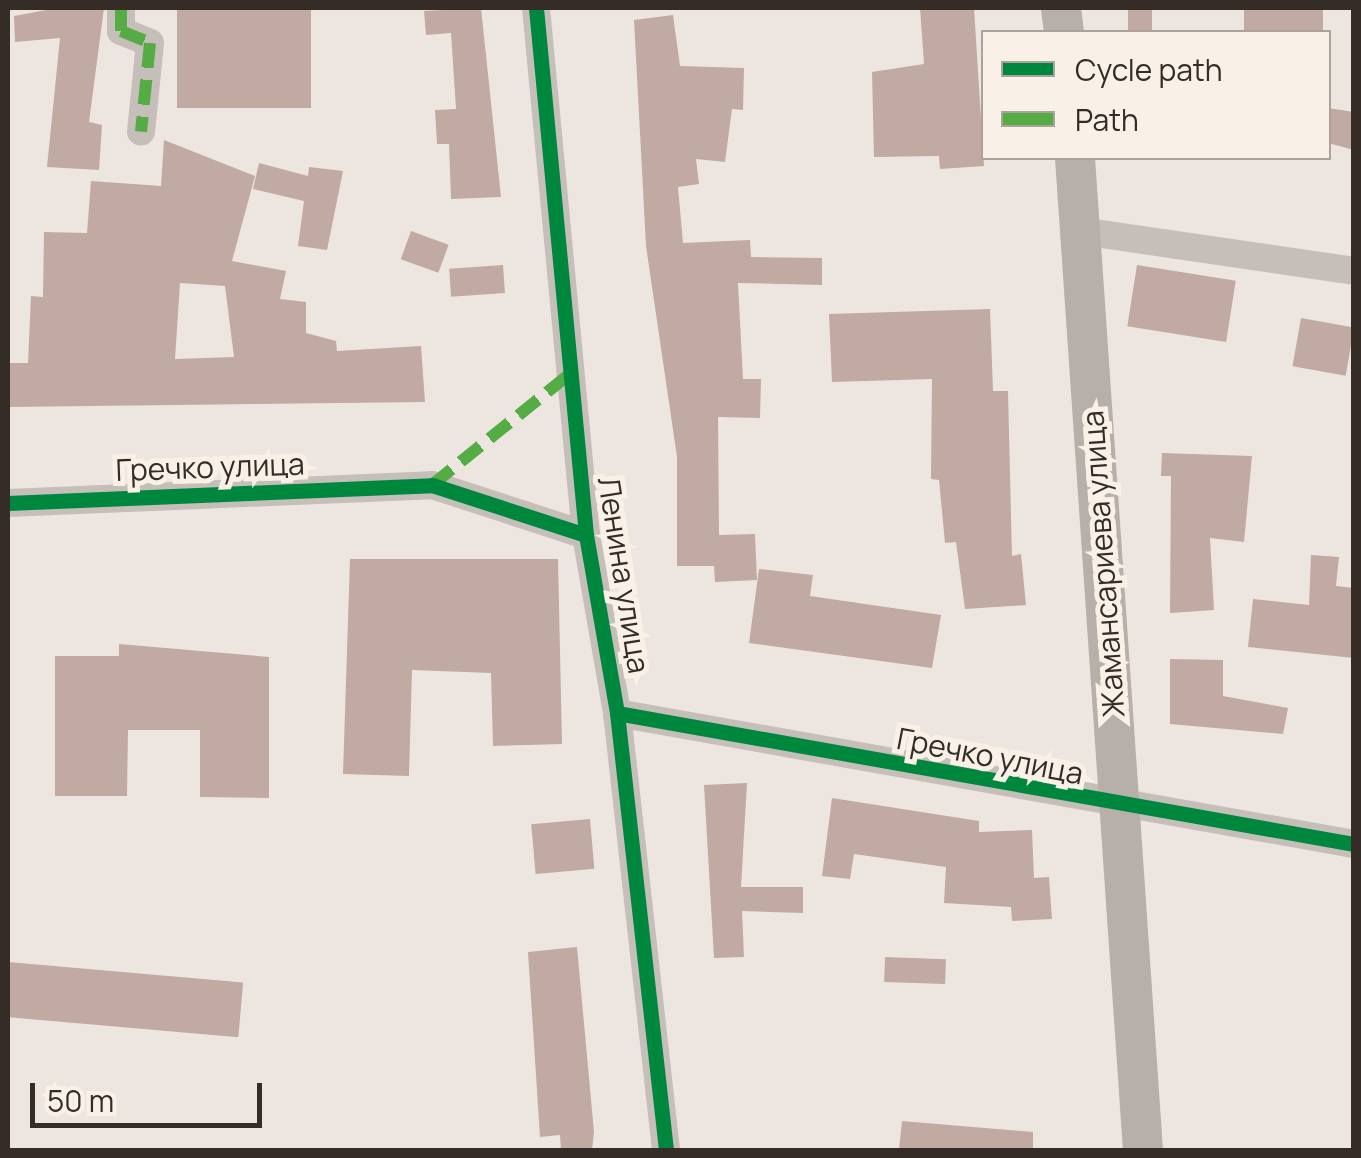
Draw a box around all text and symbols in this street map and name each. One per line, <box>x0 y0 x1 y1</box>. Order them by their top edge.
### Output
legend <box>981 30 1331 160</box>
text: Cycle path <box>1075 49 1223 90</box>
text: Path <box>1075 99 1139 140</box>
street label: Жамансариева улица <box>1074 409 1132 719</box>
street label: Гречко улица <box>115 446 305 488</box>
street label: Ленина улица <box>591 474 657 676</box>
street label: Гречко улица <box>894 720 1086 792</box>
scale bar <box>35 1063 268 1125</box>
text: 50 m <box>47 1080 114 1121</box>

